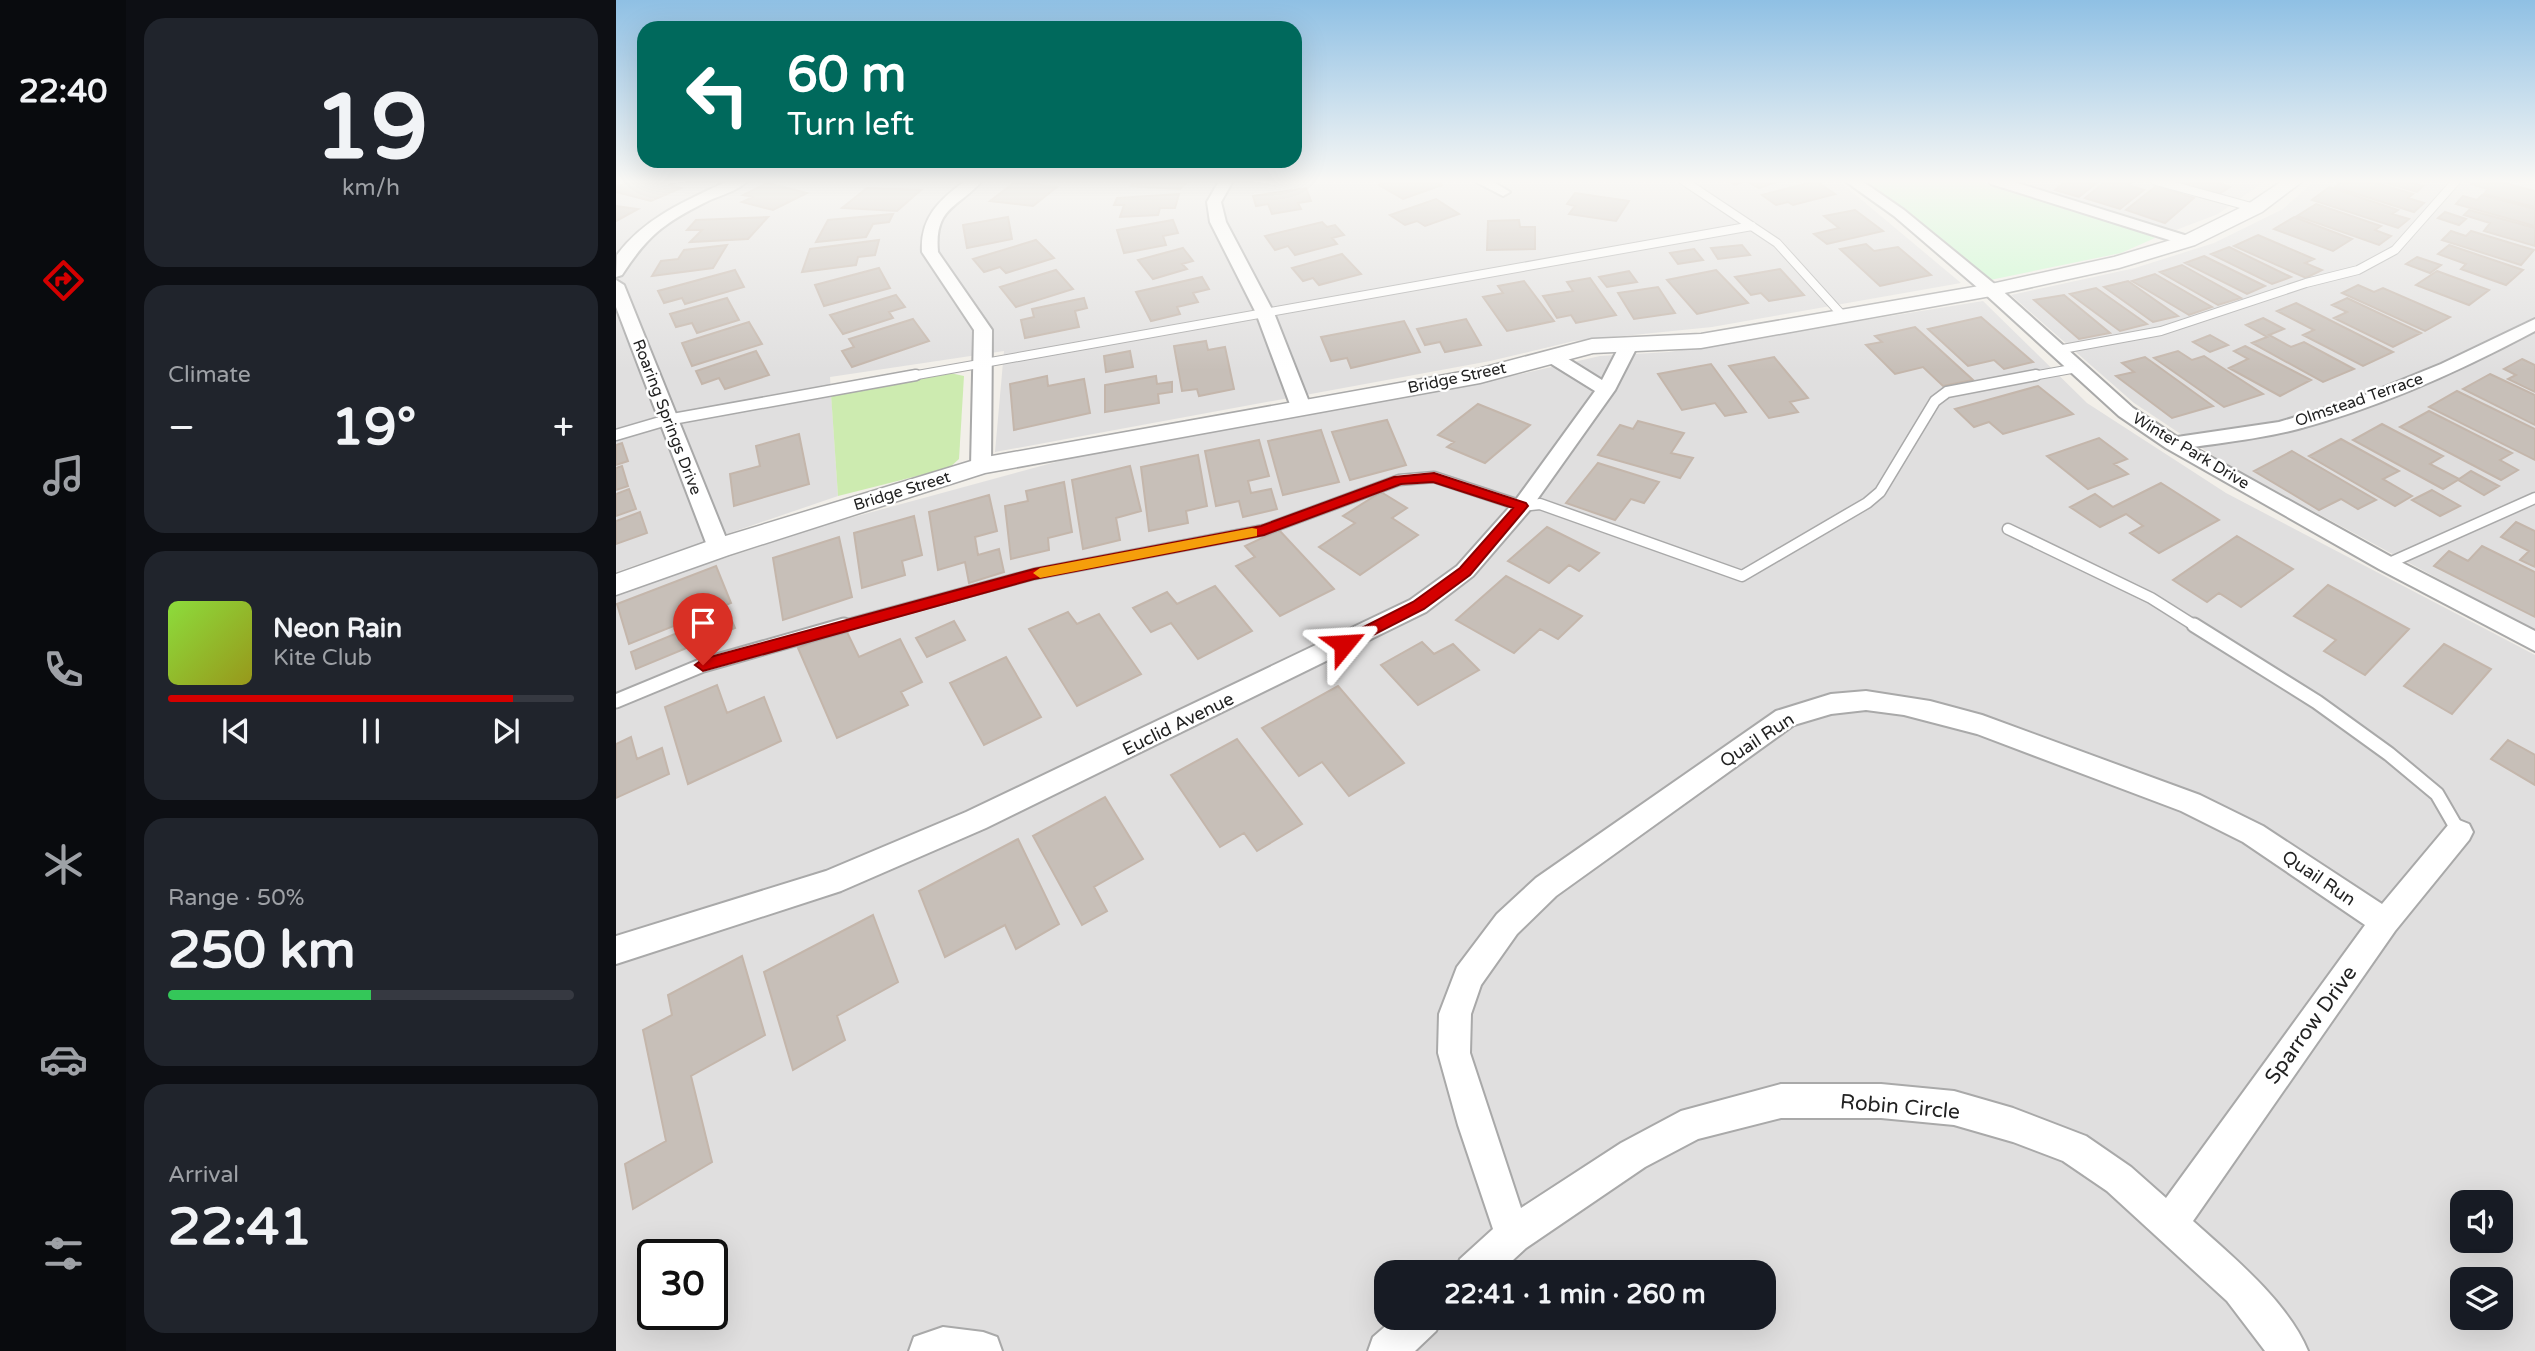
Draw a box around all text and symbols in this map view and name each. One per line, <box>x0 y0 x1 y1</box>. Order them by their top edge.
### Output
text: 60 m <box>787 46 906 105</box>
icon: left <box>672 49 763 140</box>
text: 22:40 <box>19 73 107 111</box>
text: 19 <box>314 73 428 183</box>
text: Turn left <box>787 106 914 144</box>
text: km/h <box>342 174 400 202</box>
icon: directions <box>39 256 88 305</box>
street label: Roaring Springs Drive <box>628 336 706 498</box>
street label: Bridge Street <box>1406 358 1508 398</box>
text: Climate <box>168 361 251 389</box>
street label: Olmstead Terrace <box>2292 369 2426 431</box>
text: 19° <box>331 396 416 459</box>
text: − <box>168 405 195 451</box>
text: + <box>553 405 574 451</box>
street label: Winter Park Drive <box>2129 408 2253 494</box>
icon: music <box>39 451 88 500</box>
street label: Bridge Street <box>851 467 953 515</box>
pin <box>673 593 733 665</box>
icon: arrive <box>684 604 722 642</box>
position arrow <box>1307 607 1381 681</box>
text: Neon Rain <box>273 613 402 644</box>
text: Kite Club <box>273 644 372 672</box>
icon: phone <box>39 645 88 694</box>
street label: Euclid Avenue <box>1119 688 1237 760</box>
street label: Quail Run <box>1716 708 1798 772</box>
icon: previous <box>217 712 255 750</box>
icon: pause <box>352 712 390 750</box>
icon: next <box>487 712 525 750</box>
icon: climate <box>39 840 88 889</box>
street label: Quail Run <box>2278 845 2360 911</box>
text: Range · 50% <box>168 884 304 912</box>
text: 250 km <box>168 919 356 982</box>
street label: Sparrow Drive <box>2260 961 2362 1089</box>
icon: car <box>39 1035 88 1084</box>
street label: Robin Circle <box>1839 1089 1961 1125</box>
text: Arrival <box>168 1161 239 1189</box>
map controls <box>2450 1190 2513 1330</box>
button: sound <box>2450 1190 2513 1253</box>
text: 22:41 <box>168 1196 312 1259</box>
icon: filters <box>39 1229 88 1278</box>
speed limit sign: 30 <box>637 1239 728 1330</box>
button: layers <box>2450 1267 2513 1330</box>
text: 22:41 · 1 min · 260 m <box>1444 1279 1706 1310</box>

